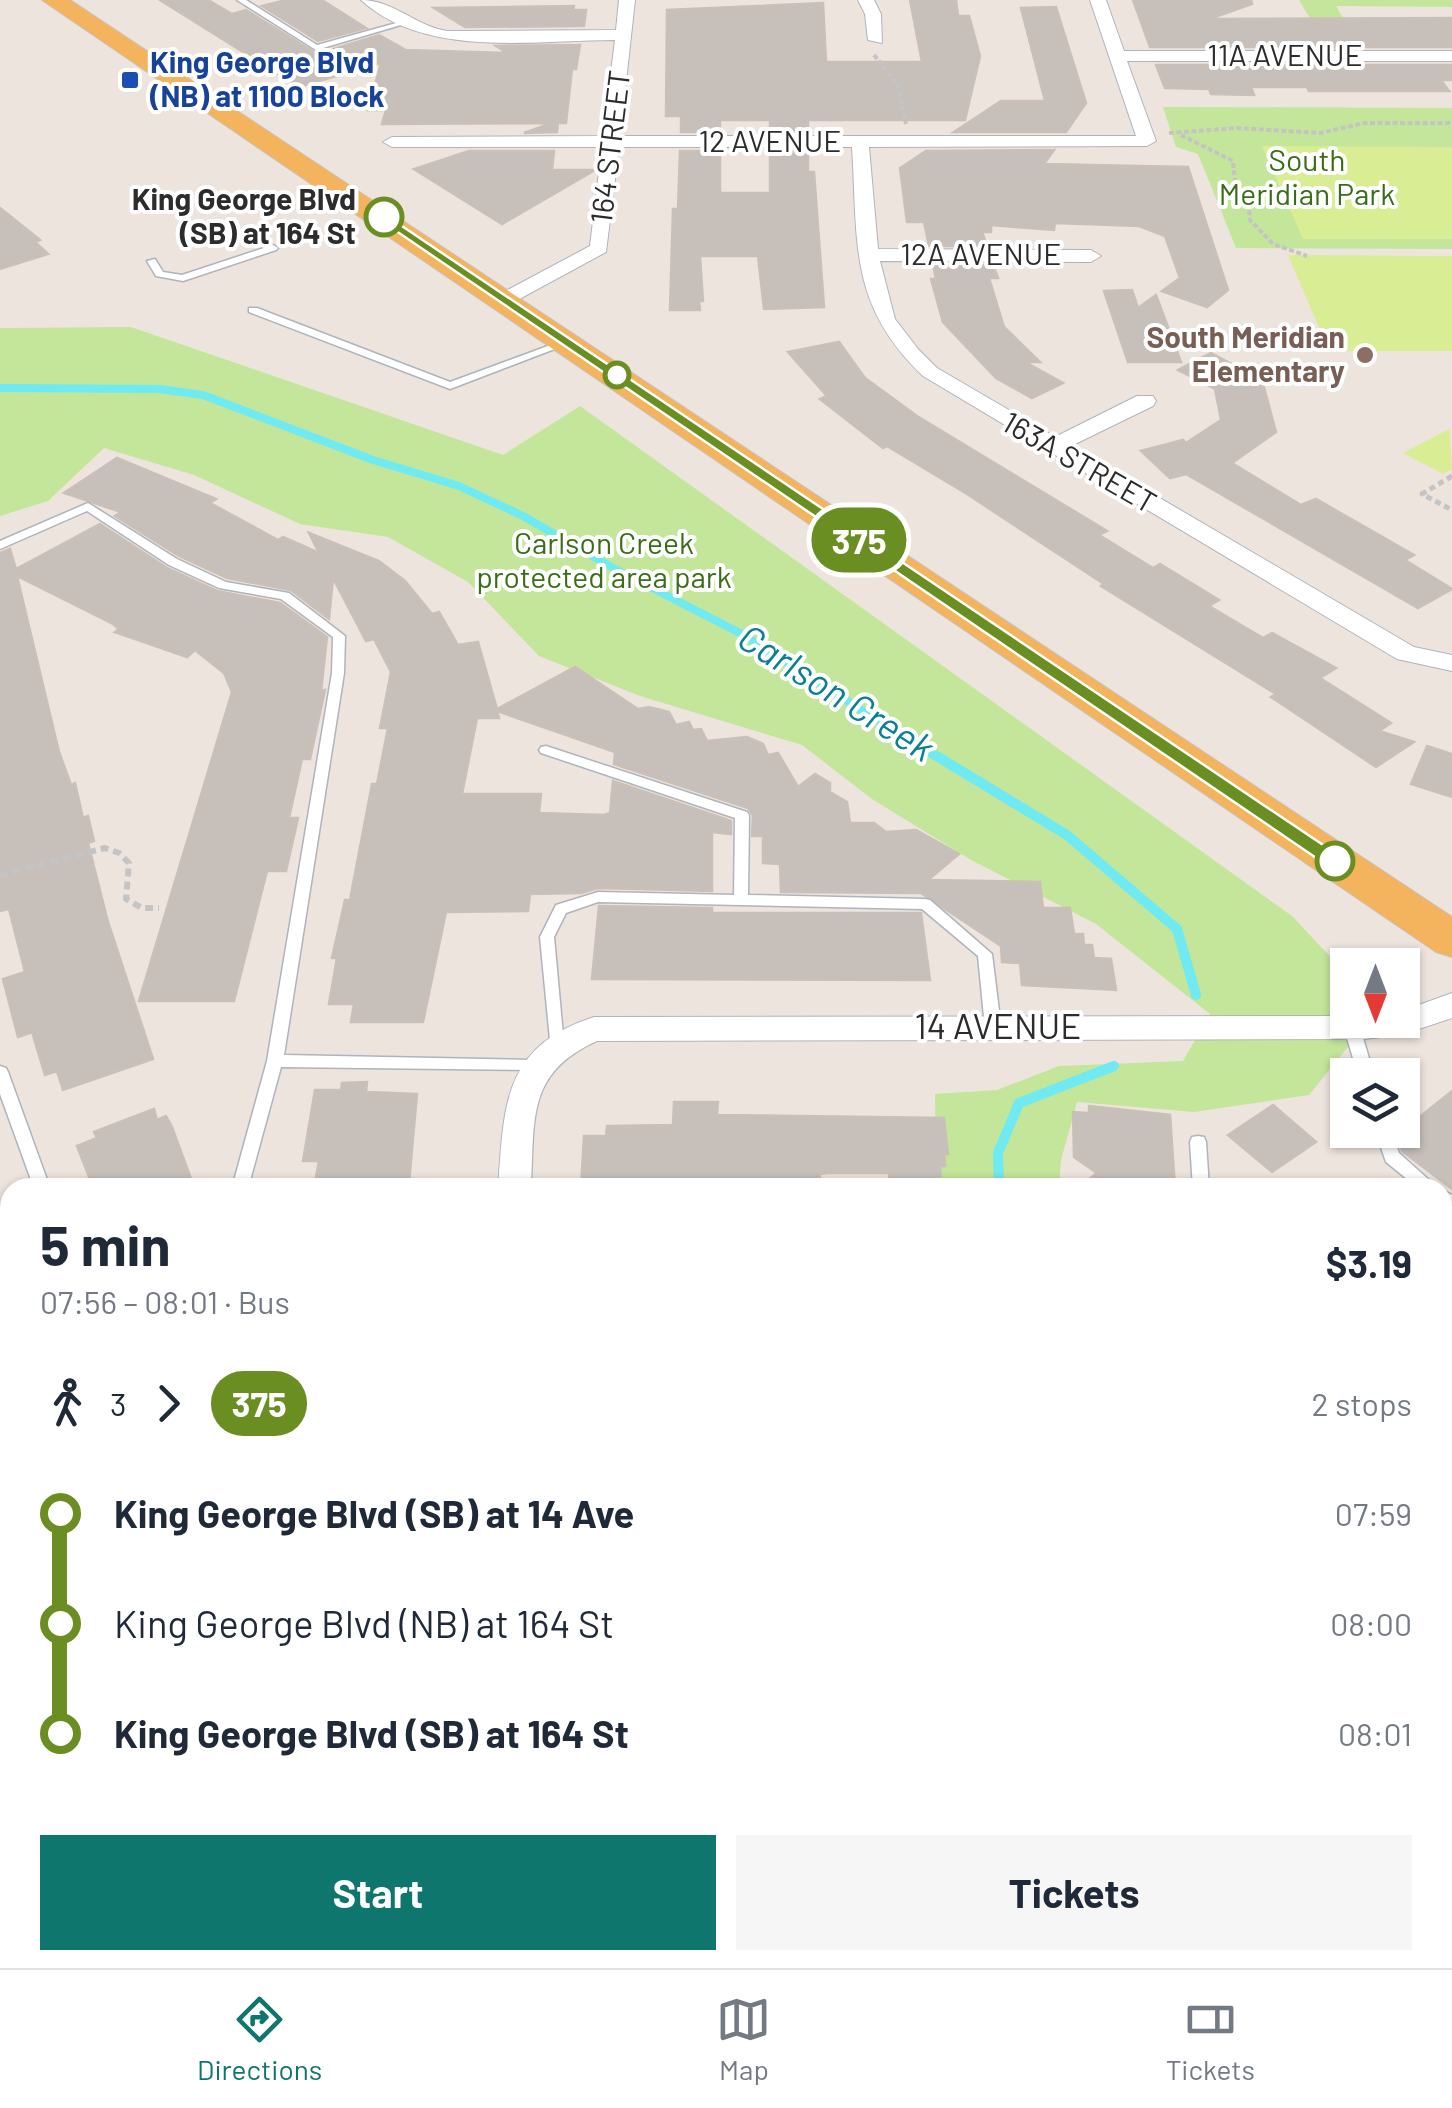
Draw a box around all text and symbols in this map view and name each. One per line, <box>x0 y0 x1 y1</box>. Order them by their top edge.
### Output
street label: 11A AVENUE <box>1207 36 1363 72</box>
place label: King George Blvd (NB) at 1100 Block <box>149 43 384 113</box>
street label: 164 STREET <box>582 68 636 225</box>
marker: King George Blvd (NB) at 1100 Block <box>119 69 141 91</box>
street label: 12 AVENUE <box>699 122 841 158</box>
park label: South Meridian Park <box>1219 141 1395 211</box>
place label: King George Blvd (SB) at 164 St <box>132 180 356 250</box>
marker: King George Blvd (SB) at 164 St <box>365 198 403 236</box>
street label: 12A AVENUE <box>901 235 1061 271</box>
place label: South Meridian Elementary <box>1146 318 1345 388</box>
marker: South Meridian Elementary <box>1354 344 1376 366</box>
unlabelled marker <box>604 362 630 388</box>
street label: 163A STREET <box>997 403 1163 520</box>
line badge: 375 <box>802 508 916 572</box>
text: 375 <box>831 519 887 561</box>
park label: Carlson Creek protected area park <box>476 524 732 594</box>
water label: Carlson Creek <box>731 613 944 770</box>
unlabelled marker <box>1316 842 1354 880</box>
north arrow <box>1330 948 1420 1038</box>
map controls <box>1330 948 1420 1148</box>
street label: 14 AVENUE <box>915 1004 1081 1046</box>
button: layers <box>1330 1058 1420 1148</box>
text: 5 min <box>40 1211 171 1277</box>
text: $3.19 <box>1326 1240 1412 1286</box>
text: 07:56 – 08:01 · Bus <box>40 1282 290 1320</box>
icon: walk <box>40 1376 95 1431</box>
icon: forward <box>141 1376 196 1431</box>
text: 375 <box>231 1382 287 1424</box>
text: 3 <box>110 1384 126 1422</box>
text: 2 stops <box>1311 1384 1412 1422</box>
text: King George Blvd (SB) at 14 Ave <box>114 1490 634 1536</box>
text: 07:59 <box>1335 1494 1412 1532</box>
text: King George Blvd (NB) at 164 St <box>114 1600 614 1646</box>
text: 08:00 <box>1330 1604 1412 1642</box>
text: King George Blvd (SB) at 164 St <box>114 1710 629 1756</box>
text: 08:01 <box>1338 1714 1412 1752</box>
button: Start <box>40 1835 716 1950</box>
button: Tickets <box>736 1835 1412 1950</box>
tab: Directions <box>197 1992 322 2086</box>
tab: Map <box>716 1992 771 2086</box>
tab: Tickets <box>1166 1992 1255 2086</box>

